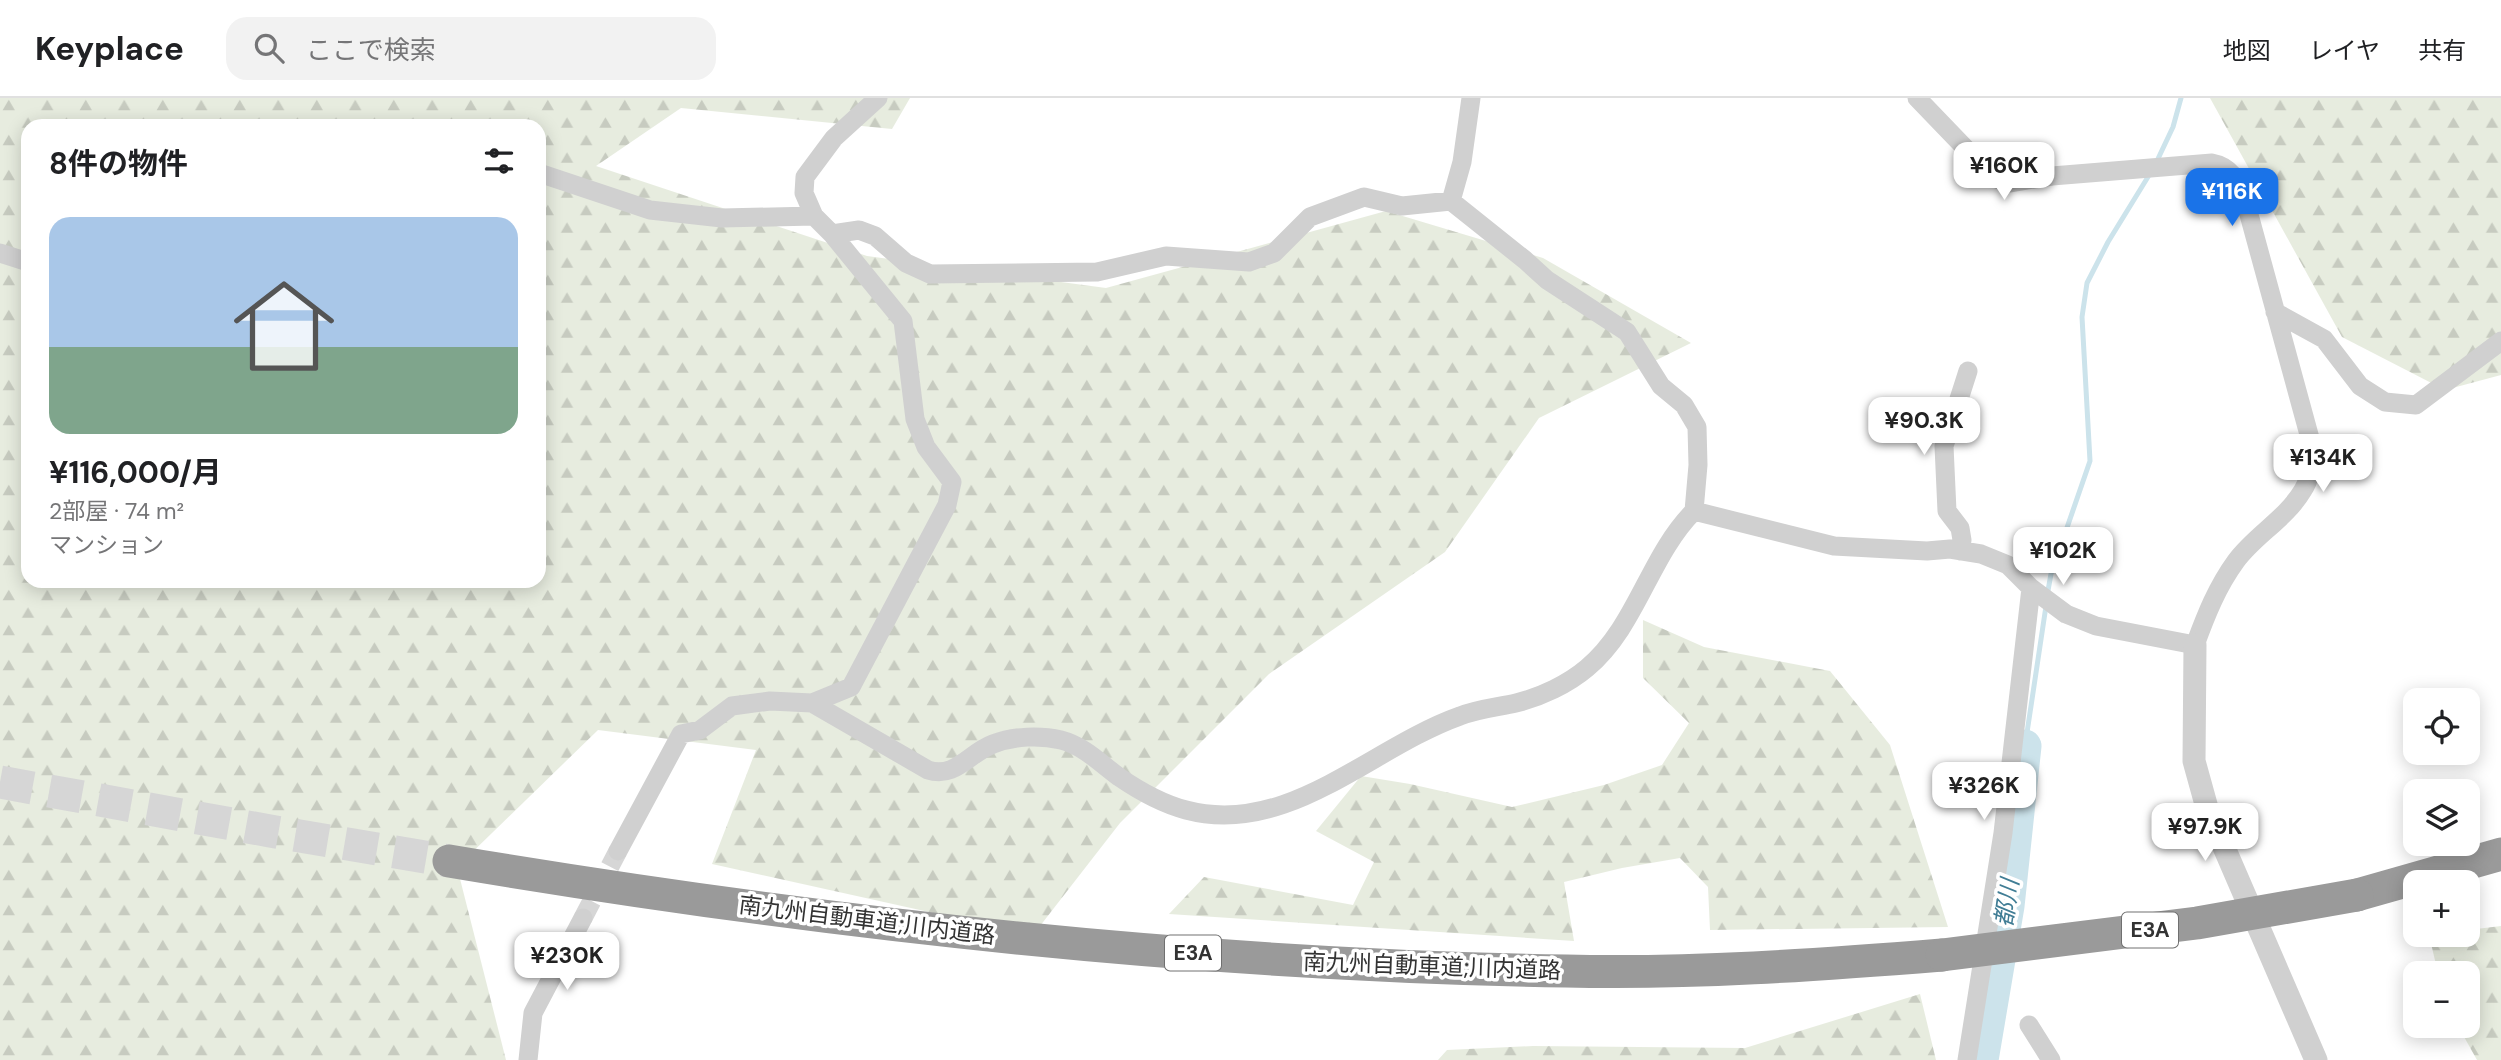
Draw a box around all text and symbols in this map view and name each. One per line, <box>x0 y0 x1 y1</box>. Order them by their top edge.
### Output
search box <box>226 17 716 80</box>
text: Keyplace <box>35 27 184 70</box>
icon: search <box>250 29 288 67</box>
text: ここで検索 <box>306 33 436 67</box>
text: 地図 <box>2223 35 2271 66</box>
text: レイヤ <box>2309 35 2380 66</box>
text: 共有 <box>2418 35 2466 66</box>
icon: filters <box>480 142 518 180</box>
pin: ¥160K <box>1955 142 2053 202</box>
text: 8件の物件 <box>49 144 188 183</box>
text: ¥160K <box>1969 150 2039 180</box>
pin: ¥116K <box>2183 169 2281 228</box>
text: ¥116K <box>2201 176 2263 206</box>
icon: home <box>221 263 347 389</box>
pin: ¥90.3K <box>1867 398 1981 457</box>
text: ¥90.3K <box>1884 405 1964 435</box>
pin: ¥134K <box>2274 434 2372 494</box>
text: ¥134K <box>2289 442 2357 472</box>
text: ¥116,000/月 <box>49 453 222 492</box>
text: 2部屋 · 74 m² <box>49 496 184 526</box>
pin: ¥102K <box>2014 528 2112 587</box>
text: マンション <box>49 530 164 560</box>
text: ¥102K <box>2029 535 2097 565</box>
map controls <box>2403 688 2480 1038</box>
button: locate <box>2403 688 2480 765</box>
pin: ¥326K <box>1935 762 2033 822</box>
text: ¥326K <box>1948 770 2020 800</box>
button: layers <box>2403 779 2480 856</box>
pin: ¥97.9K <box>2148 804 2262 863</box>
text: ¥97.9K <box>2167 811 2243 841</box>
button: + <box>2403 870 2480 947</box>
water label: 都川 <box>1988 874 2026 929</box>
street label: 南九州自動車道;川内道路 <box>737 889 997 951</box>
road number: E3A <box>2122 912 2178 948</box>
pin: ¥230K <box>518 932 616 992</box>
road number: E3A <box>1165 936 1221 970</box>
text: ¥230K <box>530 940 604 970</box>
street label: 南九州自動車道;川内道路 <box>1302 947 1562 985</box>
button: − <box>2403 961 2480 1038</box>

